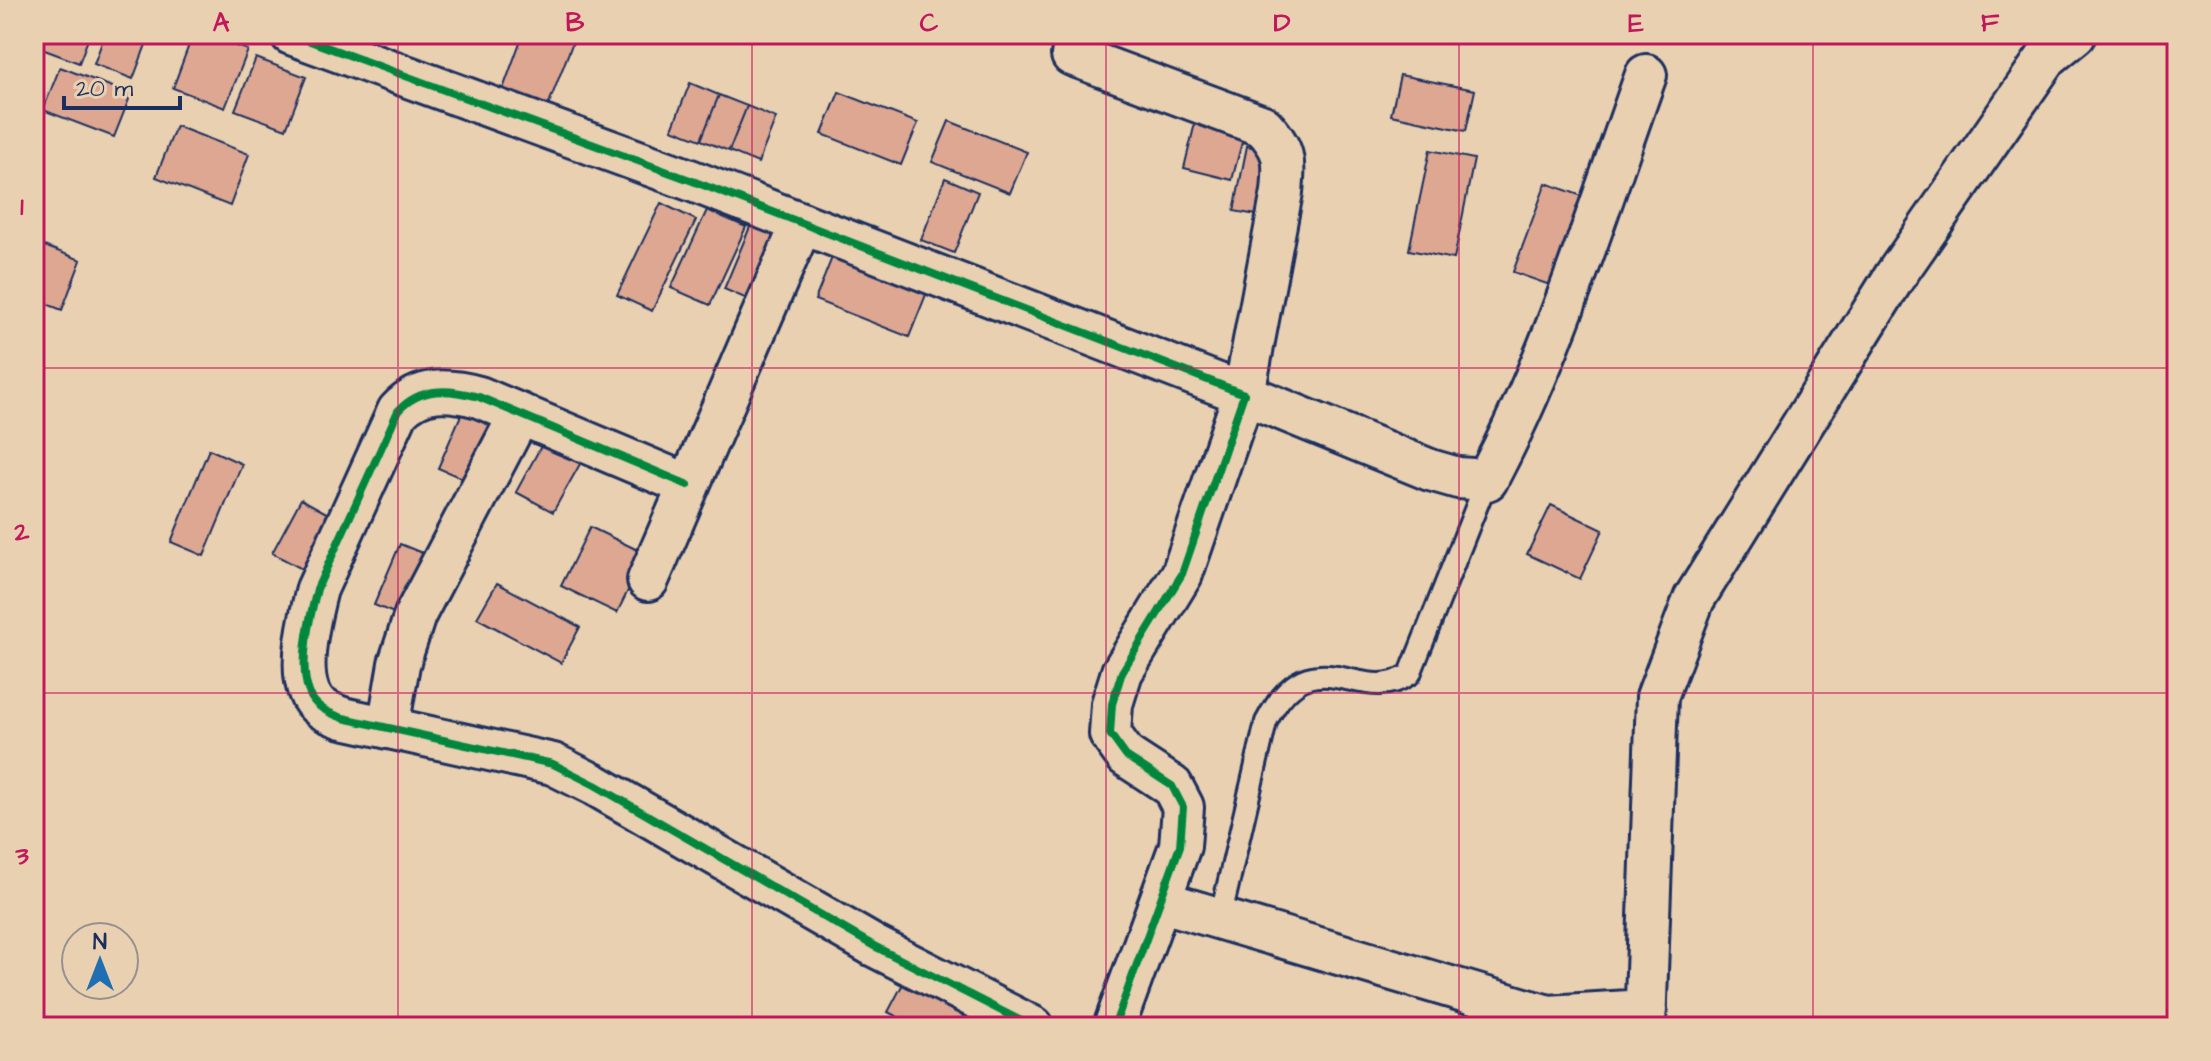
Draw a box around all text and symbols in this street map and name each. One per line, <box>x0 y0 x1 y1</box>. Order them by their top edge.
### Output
text: A <box>213 5 230 41</box>
text: B <box>566 5 585 41</box>
text: C <box>920 5 939 41</box>
text: D <box>1274 5 1291 41</box>
text: E <box>1628 5 1644 41</box>
text: F <box>1981 5 2000 41</box>
scale bar <box>64 60 180 110</box>
text: 20 m <box>76 72 133 106</box>
text: 1 <box>20 189 24 225</box>
text: 2 <box>14 514 30 550</box>
text: 3 <box>14 838 29 874</box>
north arrow <box>60 921 140 1001</box>
text: N <box>93 927 107 958</box>

